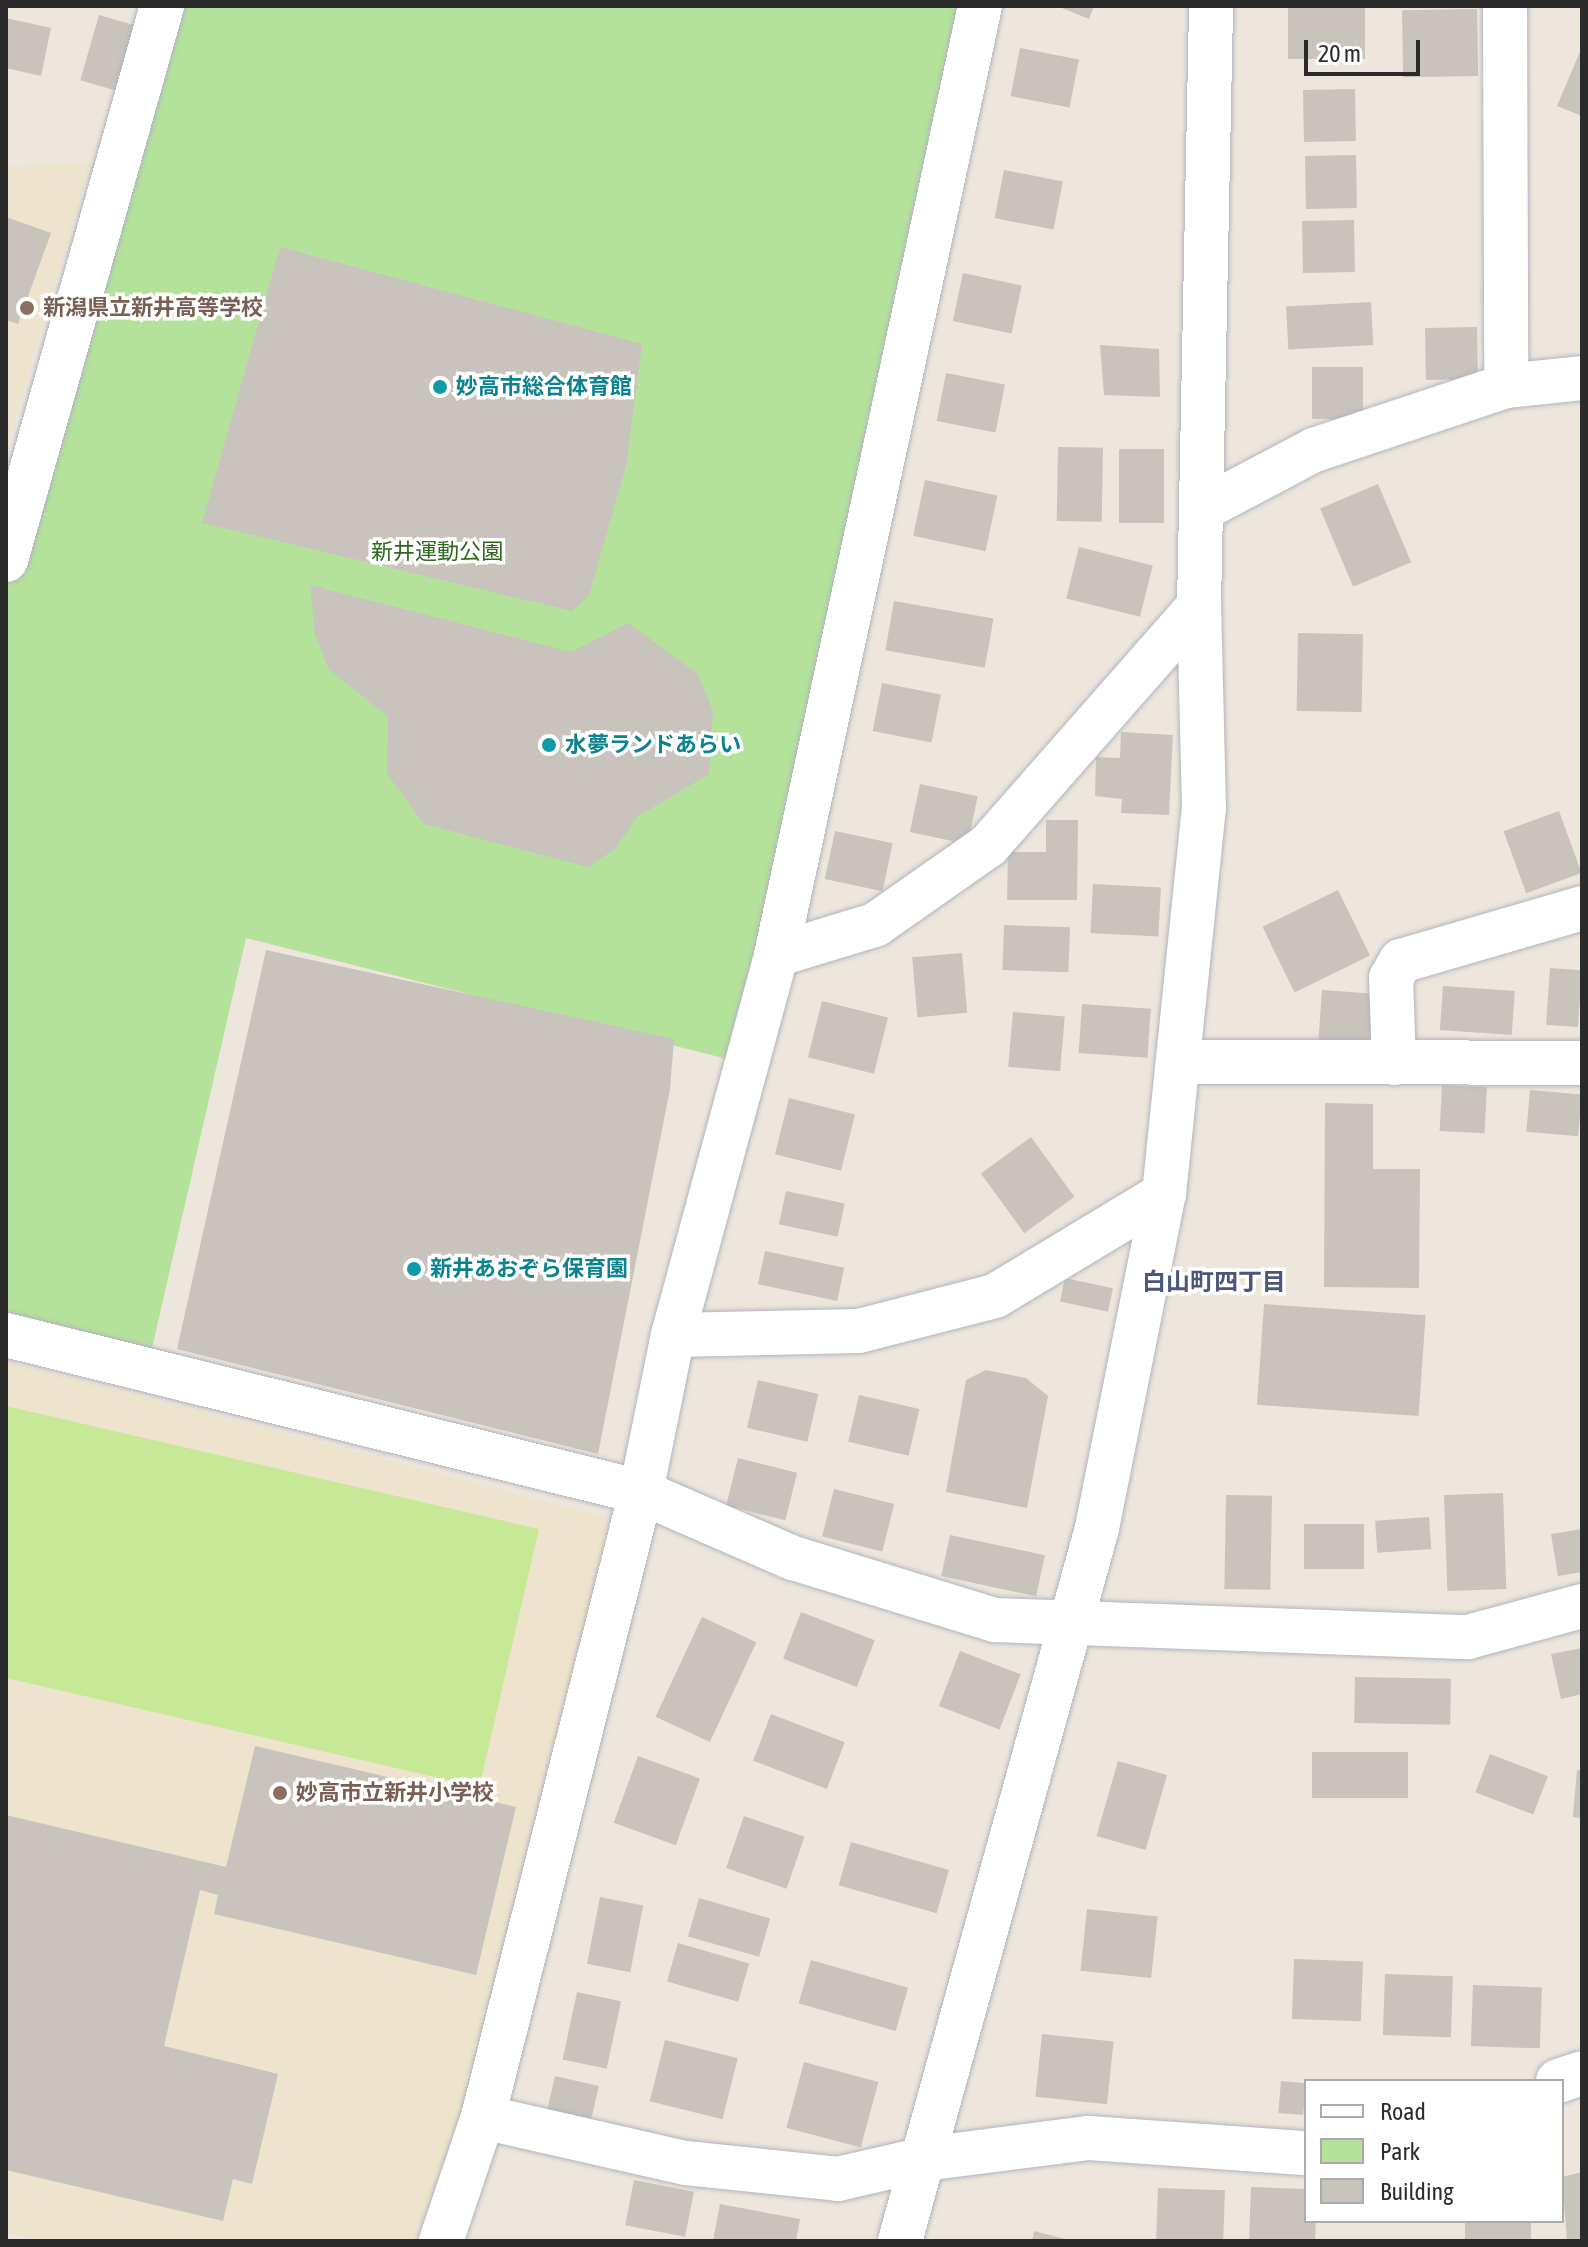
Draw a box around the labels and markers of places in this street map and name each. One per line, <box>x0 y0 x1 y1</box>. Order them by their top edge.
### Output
place label: 新潟県立新井高等学校 <box>43 295 263 321</box>
marker: 新潟県立新井高等学校 <box>18 299 36 317</box>
place label: 妙高市総合体育館 <box>456 374 632 400</box>
marker: 妙高市総合体育館 <box>431 378 449 396</box>
place label: 水夢ランドあらい <box>565 732 741 758</box>
marker: 水夢ランドあらい <box>540 736 558 754</box>
place label: 新井あおぞら保育園 <box>430 1256 628 1282</box>
marker: 新井あおぞら保育園 <box>405 1260 423 1278</box>
place label: 妙高市立新井小学校 <box>296 1780 494 1806</box>
marker: 妙高市立新井小学校 <box>271 1784 289 1802</box>

